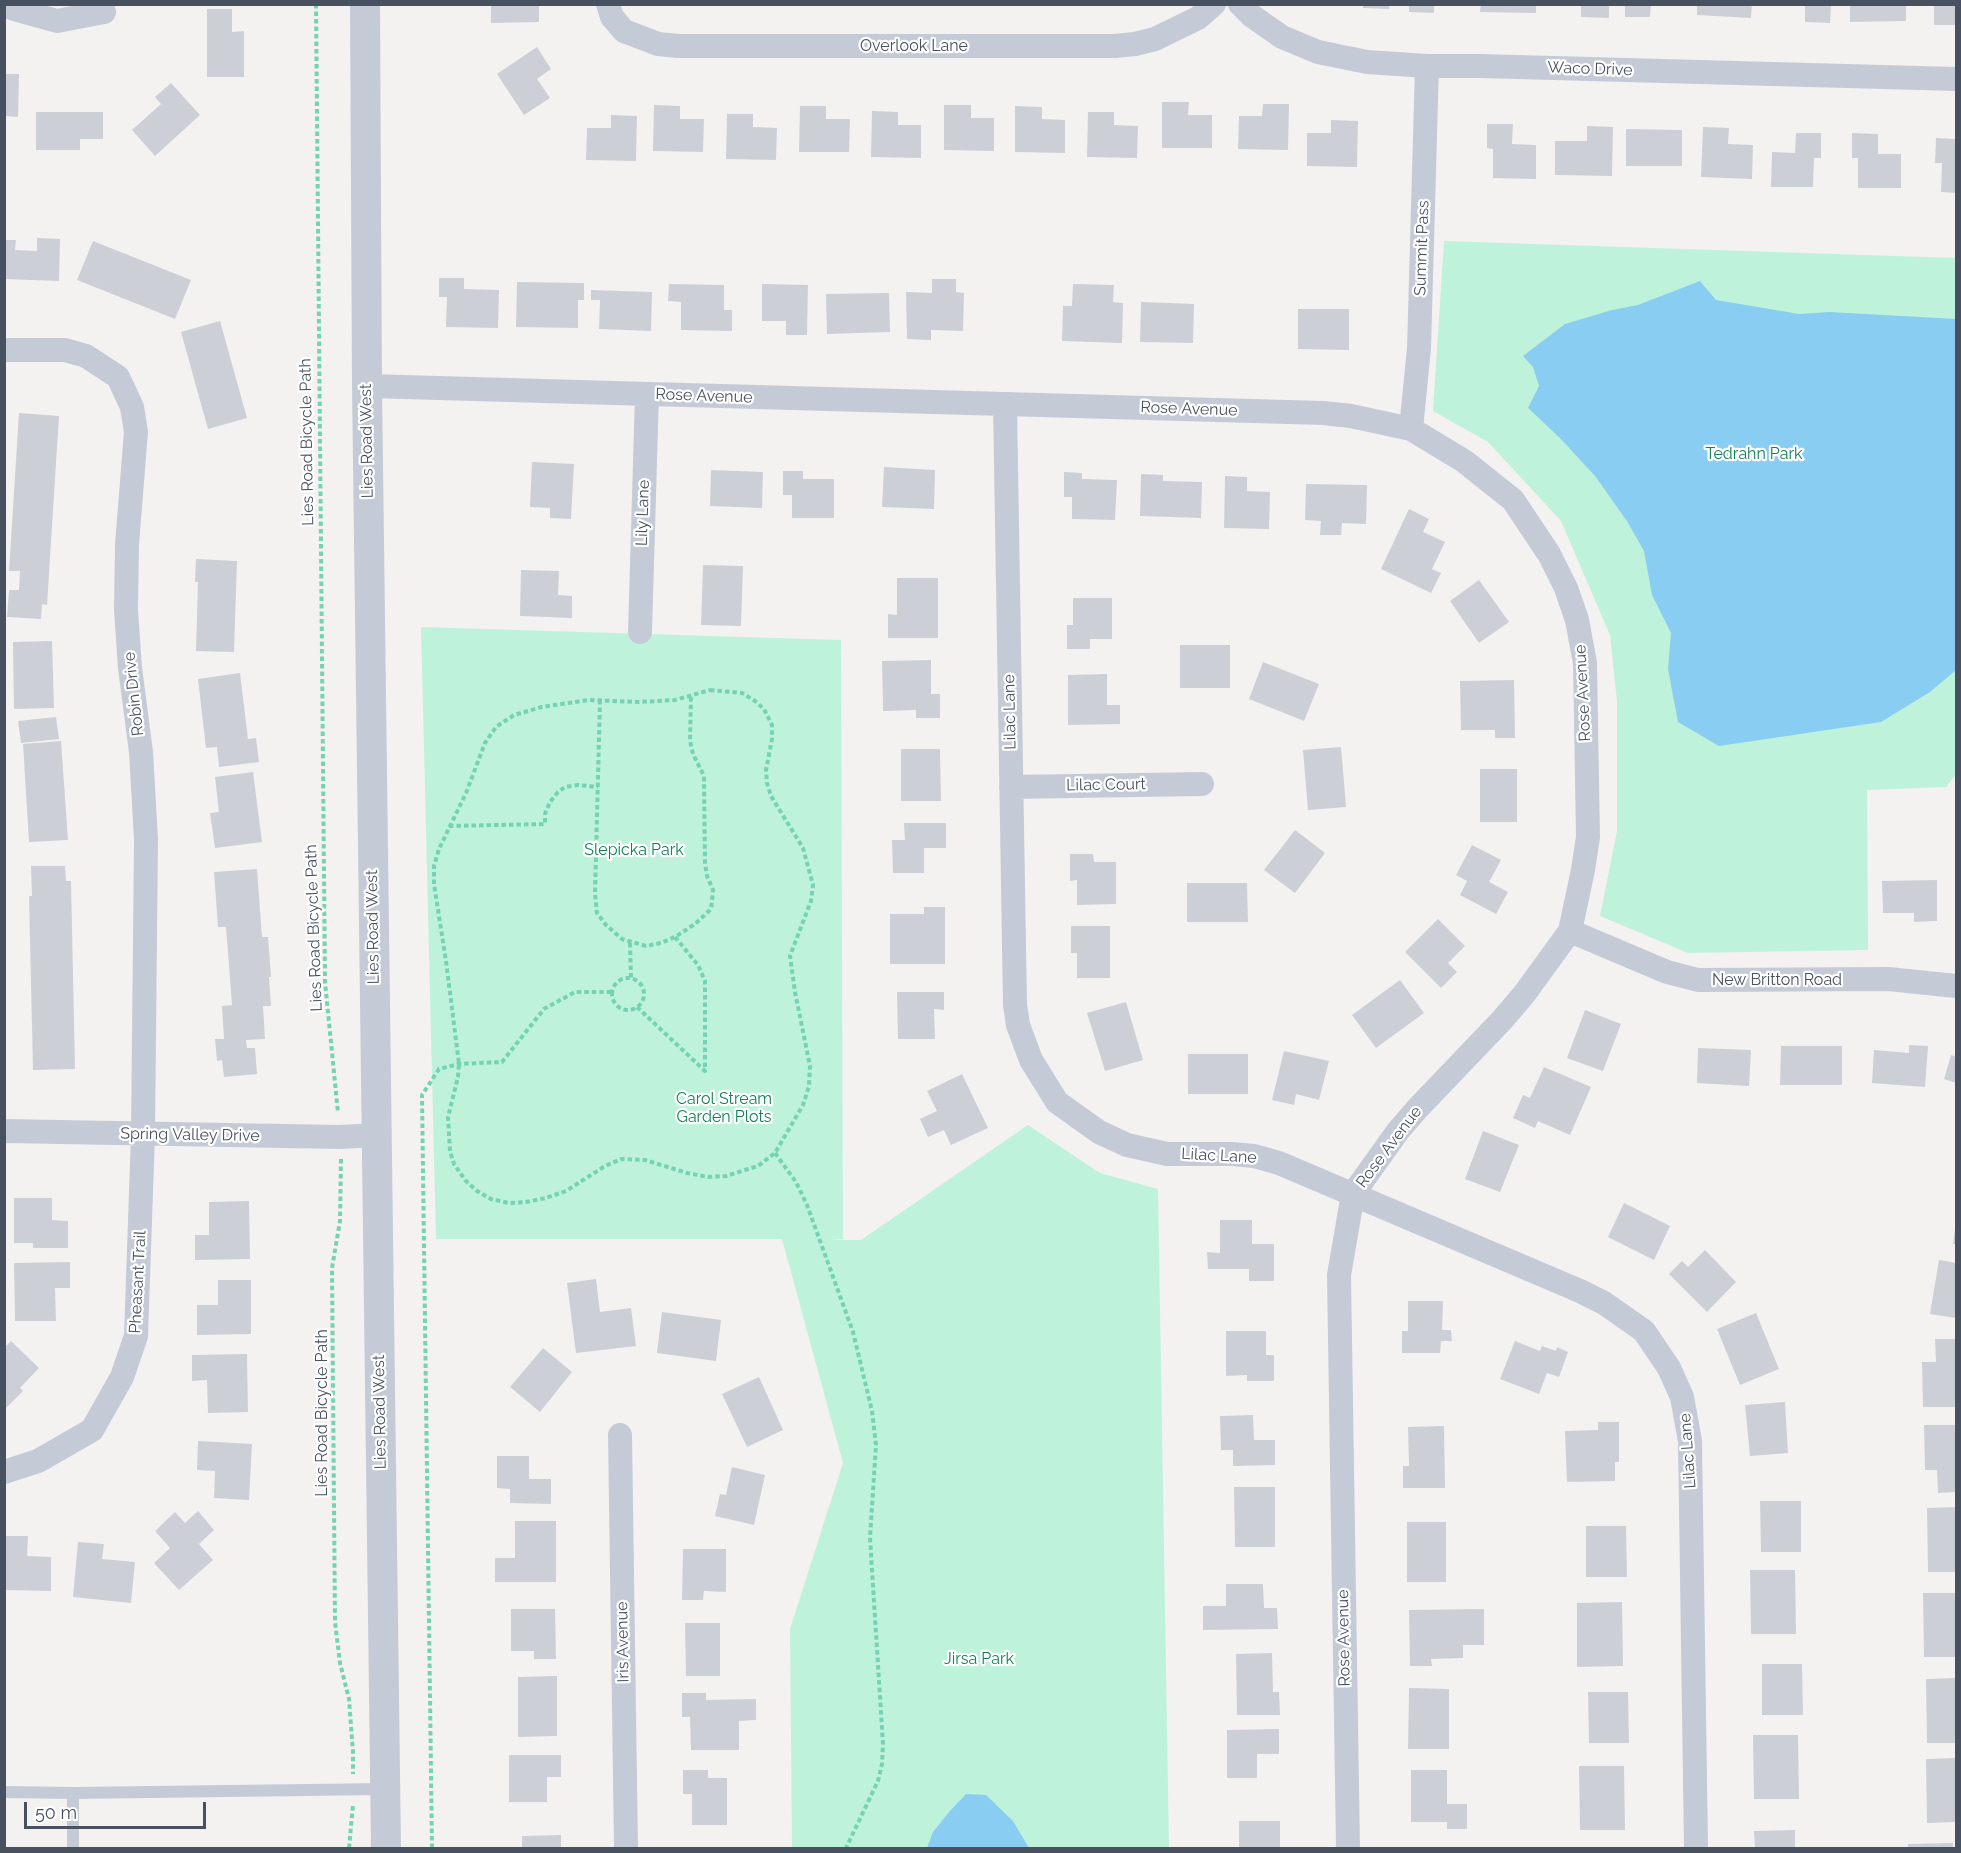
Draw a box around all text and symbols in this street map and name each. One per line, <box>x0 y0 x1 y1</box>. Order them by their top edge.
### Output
street label: Overlook Lane <box>860 36 968 56</box>
street label: Waco Drive <box>1547 58 1633 80</box>
street label: Summit Pass <box>1411 200 1433 296</box>
street label: Lies Road Bicycle Path <box>296 358 318 526</box>
street label: Lies Road West <box>356 384 378 498</box>
street label: Rose Avenue <box>655 385 753 407</box>
street label: Rose Avenue <box>1140 398 1238 420</box>
park label: Tedrahn Park <box>1705 444 1803 464</box>
street label: Lily Lane <box>632 479 654 547</box>
street label: Rose Avenue <box>1571 644 1595 742</box>
street label: Robin Drive <box>120 651 148 737</box>
street label: Lilac Lane <box>1000 674 1020 750</box>
street label: Lilac Court <box>1066 775 1146 795</box>
park label: Slepicka Park <box>584 840 684 860</box>
street label: Lies Road Bicycle Path <box>301 844 327 1012</box>
street label: Lies Road West <box>362 870 384 984</box>
street label: New Britton Road <box>1712 970 1842 990</box>
park label: Carol Stream Garden Plots <box>676 1089 772 1127</box>
street label: Rose Avenue <box>1352 1102 1426 1192</box>
street label: Spring Valley Drive <box>120 1124 260 1146</box>
street label: Lilac Lane <box>1181 1144 1257 1168</box>
street label: Pheasant Trail <box>126 1230 150 1334</box>
street label: Lies Road Bicycle Path <box>312 1329 332 1497</box>
street label: Lies Road West <box>369 1355 391 1469</box>
street label: Lilac Lane <box>1676 1413 1700 1489</box>
street label: Rose Avenue <box>1334 1589 1354 1687</box>
street label: Iris Avenue <box>613 1601 633 1683</box>
park label: Jirsa Park <box>944 1649 1014 1669</box>
scale bar <box>27 1790 208 1828</box>
text: 50 m <box>35 1802 77 1823</box>

